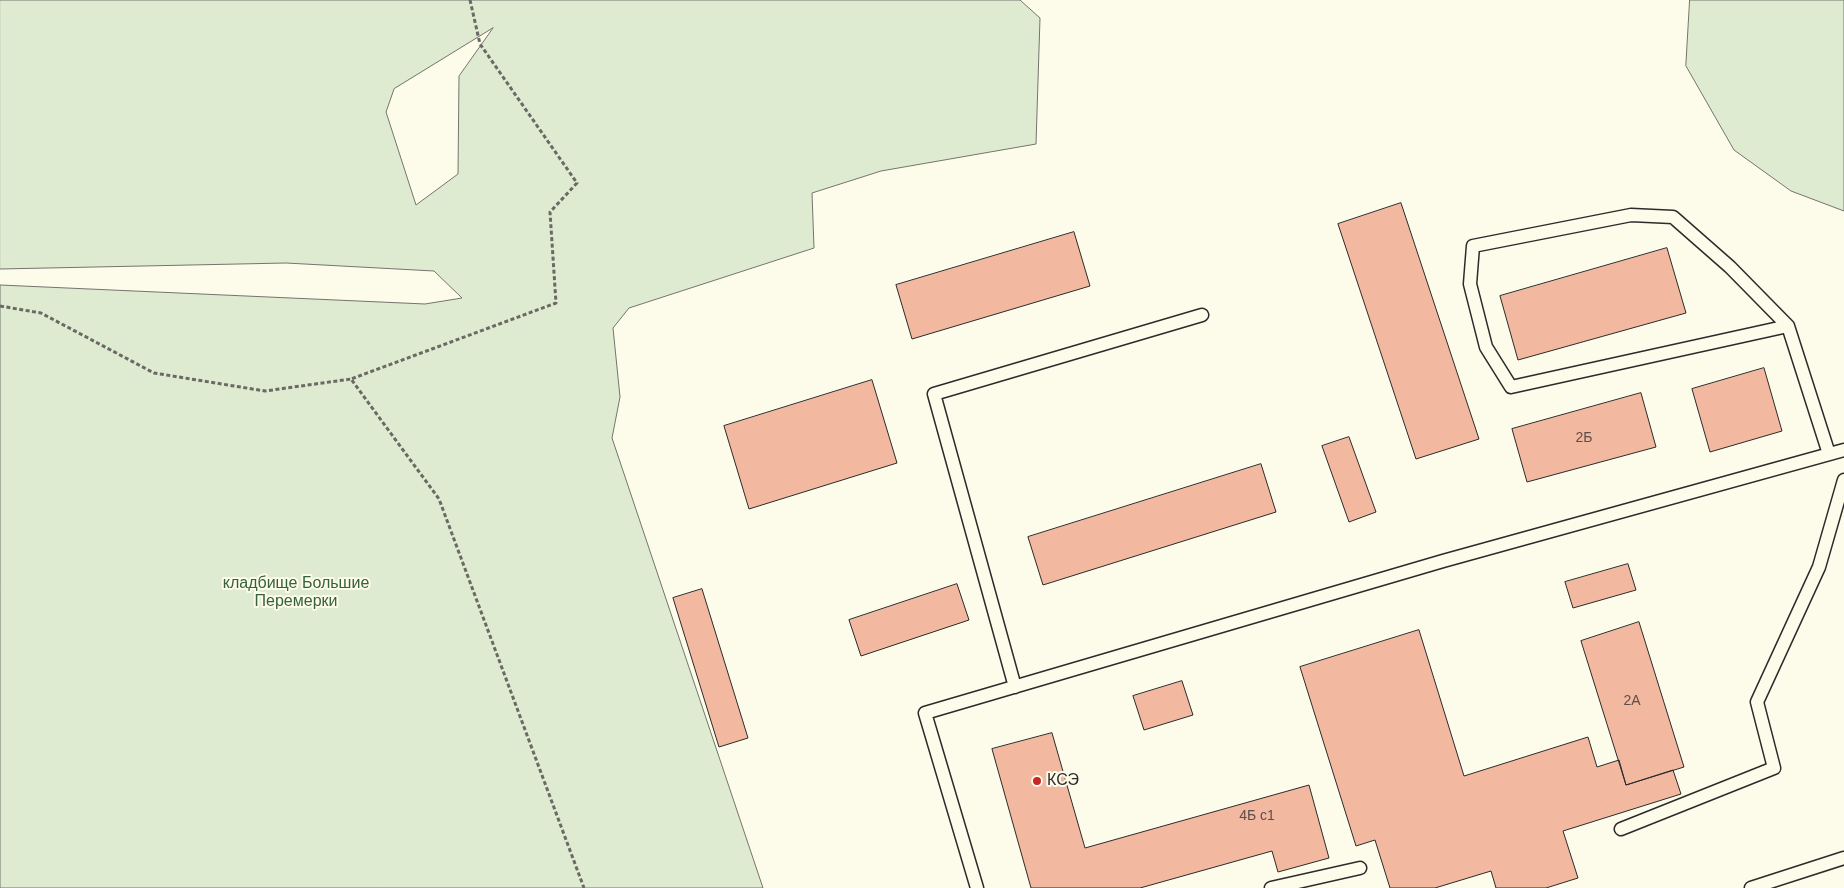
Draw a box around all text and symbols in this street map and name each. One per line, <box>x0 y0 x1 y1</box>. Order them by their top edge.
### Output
house number: 2Б <box>1576 430 1592 446</box>
park label: кладбище Большие Перемерки <box>223 574 369 612</box>
house number: 2А <box>1623 693 1641 709</box>
place label: КСЭ <box>1047 771 1079 791</box>
marker: КСЭ <box>1031 775 1043 787</box>
house number: 4Б с1 <box>1239 808 1275 824</box>

